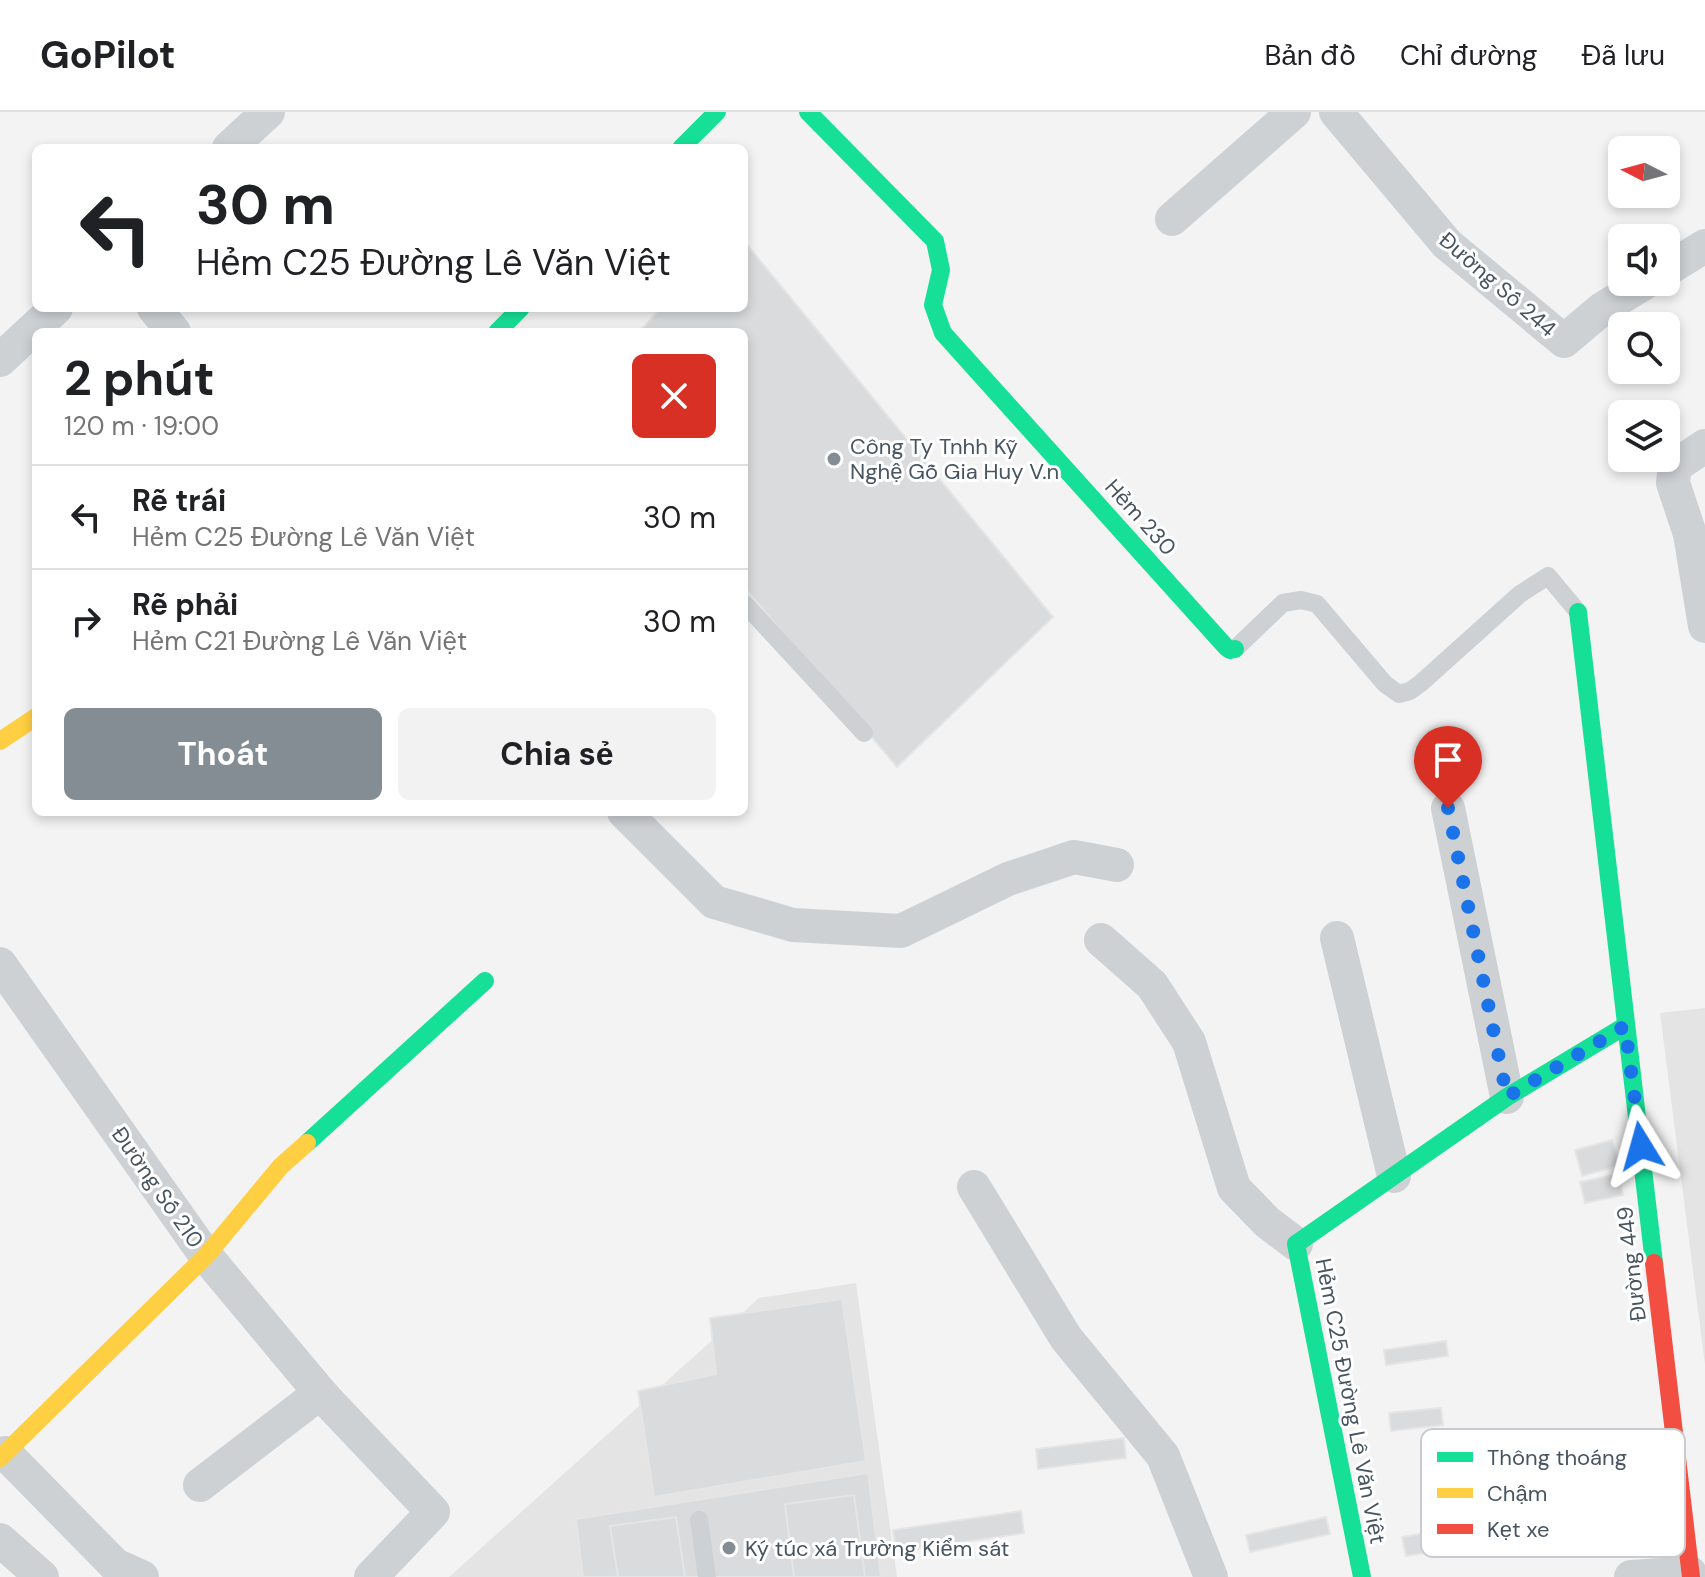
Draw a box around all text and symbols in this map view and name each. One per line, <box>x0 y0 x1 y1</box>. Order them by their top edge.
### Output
text: GoPilot <box>40 30 176 80</box>
text: Bản đồ <box>1264 37 1356 74</box>
text: Chỉ đường <box>1400 37 1537 74</box>
text: Đã lưu <box>1581 37 1665 74</box>
north arrow <box>1608 136 1680 208</box>
map controls <box>1608 136 1680 472</box>
text: 30 m <box>196 168 335 241</box>
icon: left <box>64 176 168 280</box>
button: sound <box>1608 224 1680 296</box>
street label: Đường Số 244 <box>1433 225 1562 343</box>
text: Hẻm C25 Đường Lê Văn Việt <box>196 239 671 286</box>
button: search <box>1608 312 1680 384</box>
text: 2 phút <box>64 347 214 410</box>
button: close <box>632 354 716 438</box>
button: layers <box>1608 400 1680 472</box>
text: 120 m · 19:00 <box>64 409 219 443</box>
place label: Công Ty Tnhh Kỹ Nghệ Gỗ Gia Huy V.n <box>850 432 1059 486</box>
marker: Công Ty Tnhh Kỹ Nghệ Gỗ Gia Huy V.n <box>825 450 843 468</box>
street label: Hẻm 230 <box>1099 473 1183 562</box>
text: Rẽ trái <box>132 481 226 520</box>
icon: left <box>64 495 108 539</box>
text: 30 m <box>643 498 716 537</box>
text: Hẻm C25 Đường Lê Văn Việt <box>132 520 475 554</box>
text: Rẽ phải <box>132 585 238 624</box>
icon: right <box>64 599 108 643</box>
text: 30 m <box>643 602 716 641</box>
text: Hẻm C21 Đường Lê Văn Việt <box>132 624 467 658</box>
button: Thoát <box>64 708 382 800</box>
button: Chia sẻ <box>398 708 716 800</box>
pin <box>1414 726 1482 808</box>
icon: arrive <box>1426 738 1470 782</box>
position arrow <box>1599 1104 1683 1188</box>
street label: Đường Số 210 <box>105 1121 210 1254</box>
street label: Đường 449 <box>1610 1205 1653 1323</box>
street label: Hẻm C25 Đường Lê Văn Việt <box>1309 1256 1392 1546</box>
legend <box>1421 1429 1685 1557</box>
text: Thông thoáng <box>1487 1443 1627 1472</box>
text: Chậm <box>1487 1479 1547 1508</box>
text: Kẹt xe <box>1487 1515 1550 1544</box>
place label: Ký túc xá Trường Kiểm sát <box>745 1534 1009 1563</box>
marker: Ký túc xá Trường Kiểm sát <box>720 1539 738 1557</box>

